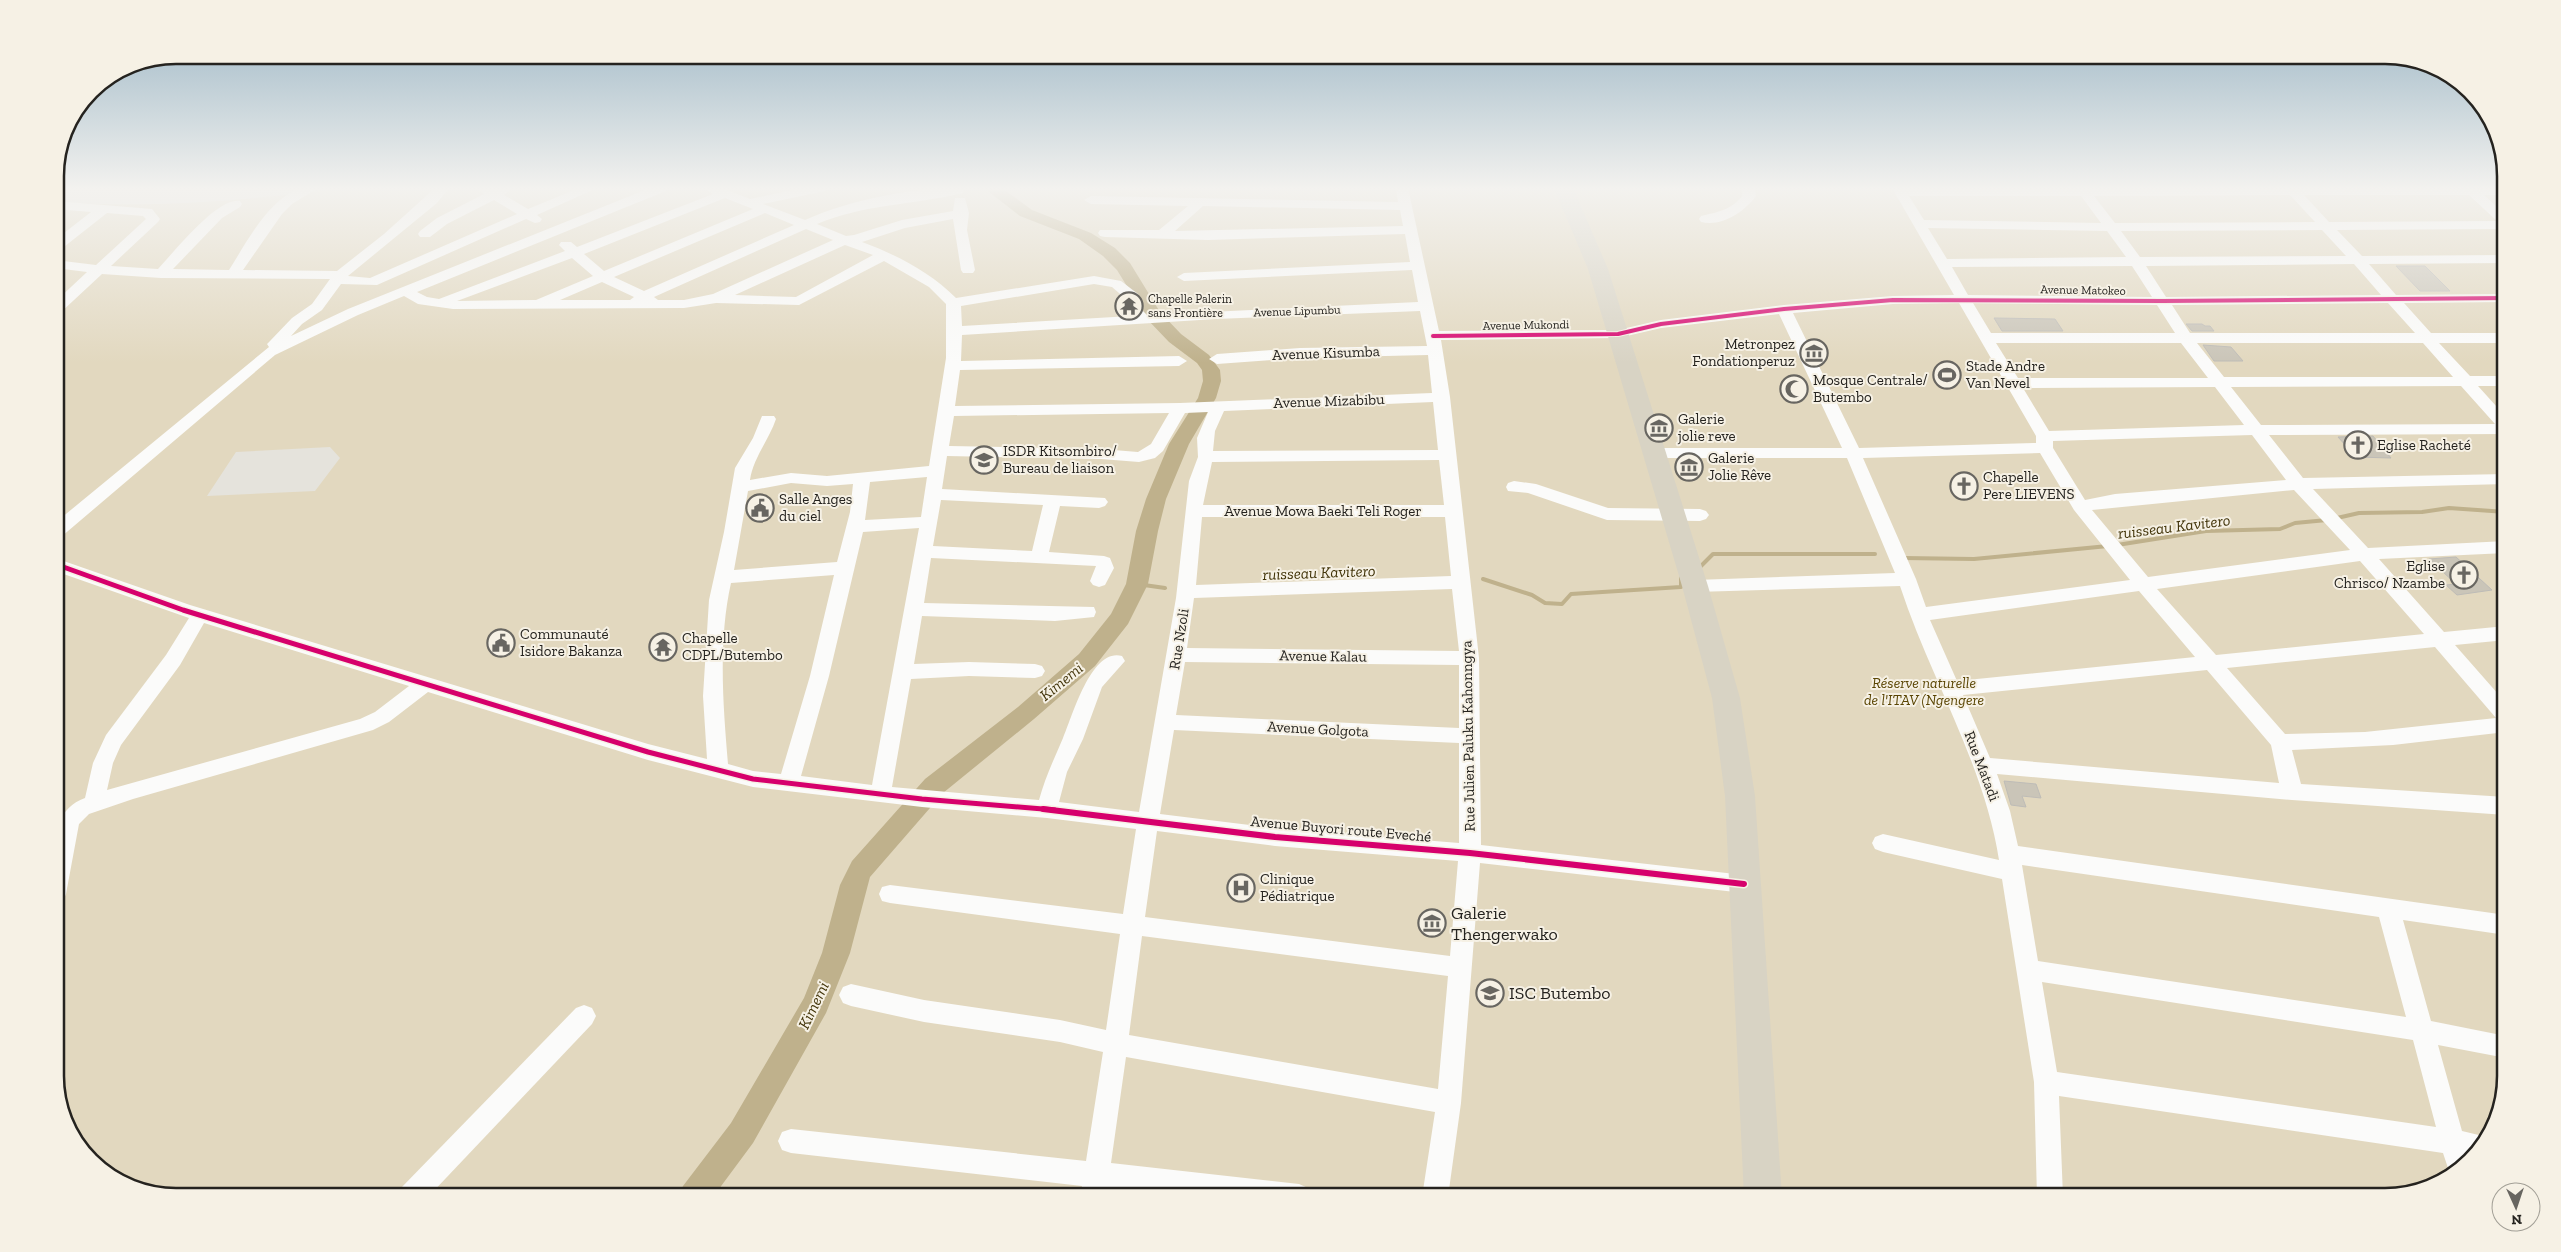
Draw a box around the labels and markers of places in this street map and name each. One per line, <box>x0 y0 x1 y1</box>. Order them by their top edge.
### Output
temple icon: Chapelle Palerin sans Frontière <box>1114 291 1144 321</box>
place label: Chapelle Palerin sans Frontière <box>1148 292 1232 320</box>
place label: Metronpez Fondationperuz <box>1692 335 1795 370</box>
museum icon: Metronpez Fondationperuz <box>1799 338 1829 368</box>
place label: Stade Andre Van Nevel <box>1965 357 2045 392</box>
sports icon: Stade Andre Van Nevel <box>1932 360 1962 390</box>
place label: Mosque Centrale/ Butembo <box>1813 371 1928 406</box>
mosque icon: Mosque Centrale/ Butembo <box>1779 374 1809 404</box>
place label: Galerie jolie reve <box>1677 410 1736 445</box>
museum icon: Galerie jolie reve <box>1644 413 1674 443</box>
church icon: Eglise Racheté <box>2343 430 2373 460</box>
place label: Eglise Racheté <box>2377 436 2471 454</box>
place label: ISDR Kitsombiro/ Bureau de liaison <box>1003 442 1117 477</box>
school or university icon: ISDR Kitsombiro/ Bureau de liaison <box>969 445 999 475</box>
place label: Galerie Jolie Rêve <box>1708 449 1771 484</box>
museum icon: Galerie Jolie Rêve <box>1674 452 1704 482</box>
place label: Chapelle Pere LIEVENS <box>1983 468 2075 503</box>
church icon: Chapelle Pere LIEVENS <box>1949 471 1979 501</box>
place label: Salle Anges du ciel <box>779 490 852 525</box>
public building icon: Salle Anges du ciel <box>745 493 775 523</box>
place label: Eglise Chrisco/ Nzambe <box>2334 557 2445 592</box>
church icon: Eglise Chrisco/ Nzambe <box>2449 560 2479 590</box>
place label: Communauté Isidore Bakanza <box>520 625 622 660</box>
public building icon: Communauté Isidore Bakanza <box>486 628 516 658</box>
place label: Chapelle CDPL/Butembo <box>682 629 783 664</box>
temple icon: Chapelle CDPL/Butembo <box>648 632 678 662</box>
place label: Clinique Pédiatrique <box>1260 870 1335 905</box>
hospital icon: Clinique Pédiatrique <box>1226 873 1256 903</box>
place label: Galerie Thengerwako <box>1451 902 1558 945</box>
museum icon: Galerie Thengerwako <box>1417 908 1447 938</box>
school or university icon: ISC Butembo <box>1475 978 1505 1008</box>
place label: ISC Butembo <box>1509 982 1611 1004</box>

